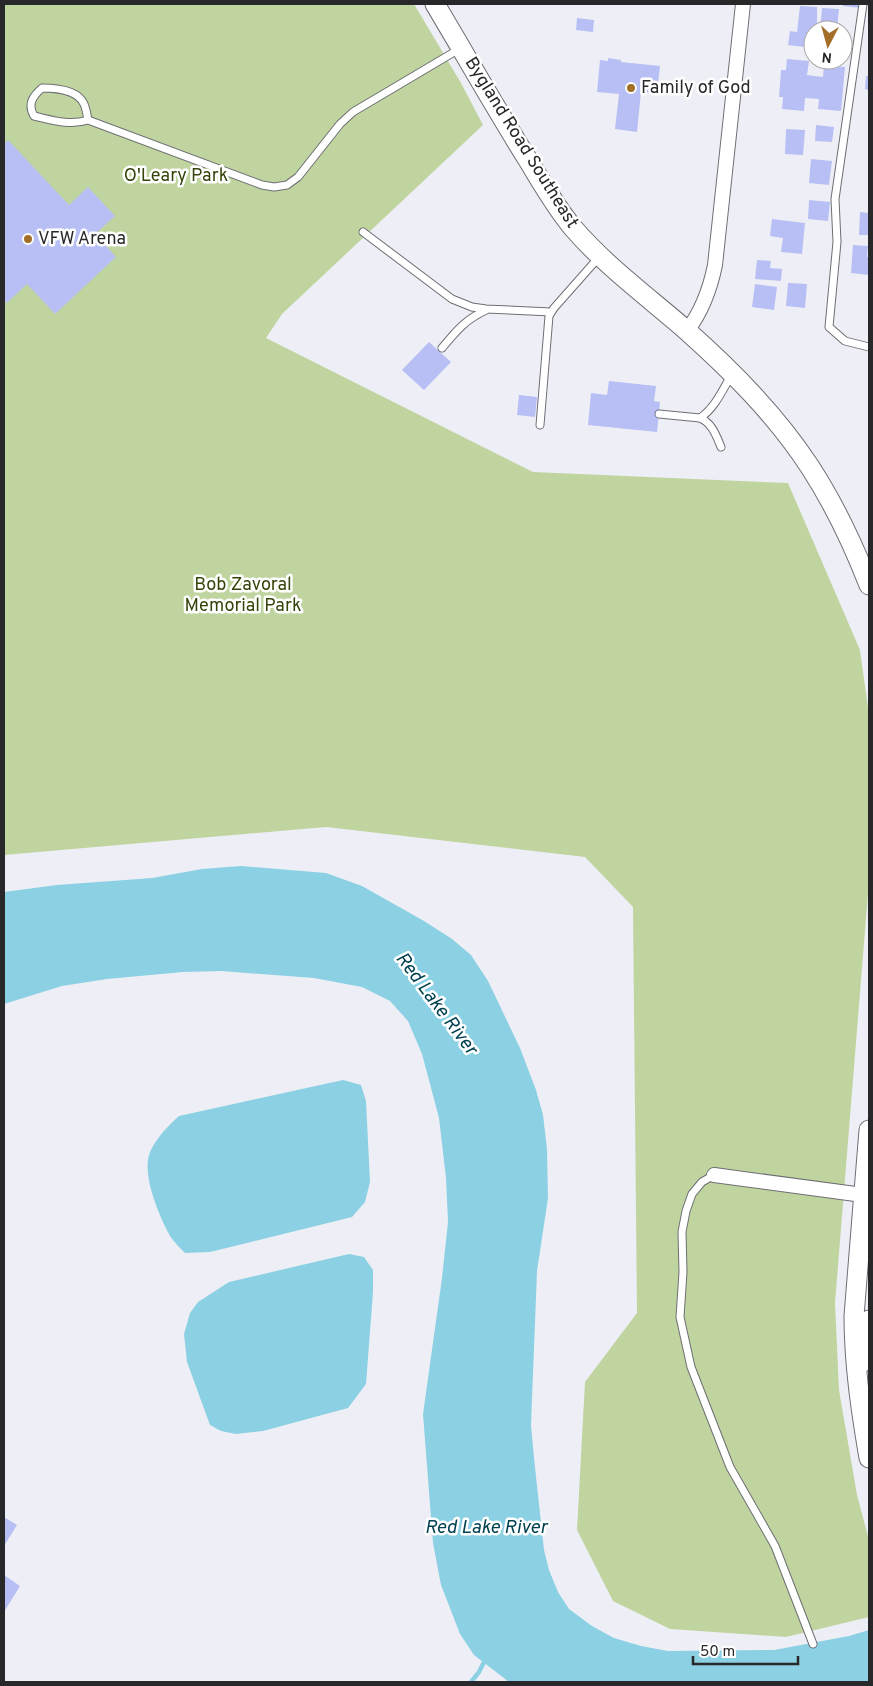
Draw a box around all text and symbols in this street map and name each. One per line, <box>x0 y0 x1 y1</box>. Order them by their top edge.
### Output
north arrow <box>803 20 853 70</box>
text: N <box>821 47 833 65</box>
street label: Bygland Road Southeast <box>459 53 583 233</box>
place label: Family of God <box>641 77 751 100</box>
marker: Family of God <box>625 82 637 94</box>
park label: O'Leary Park <box>124 165 228 188</box>
place label: VFW Arena <box>38 228 126 251</box>
marker: VFW Arena <box>22 233 34 245</box>
park label: Bob Zavoral Memorial Park <box>185 574 301 618</box>
water label: Red Lake River <box>390 948 483 1062</box>
water label: Red Lake River <box>425 1516 549 1540</box>
scale bar <box>693 1634 798 1666</box>
text: 50 m <box>700 1643 735 1662</box>

